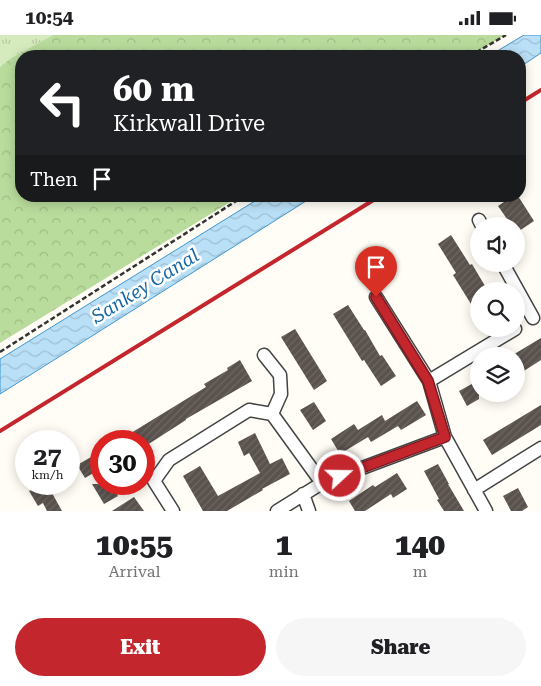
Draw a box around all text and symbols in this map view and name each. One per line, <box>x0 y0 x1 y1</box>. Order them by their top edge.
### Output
text: 10:54 <box>25 6 74 29</box>
text: 60 m <box>113 69 195 110</box>
icon: left <box>30 70 95 135</box>
text: Kirkwall Drive <box>113 111 265 136</box>
icon: arrive <box>88 165 116 193</box>
text: Then <box>30 168 78 191</box>
map controls <box>470 217 525 402</box>
button: sound <box>470 217 525 272</box>
water label: Sankey Canal <box>86 244 203 329</box>
pin <box>355 246 397 297</box>
icon: arrive <box>362 253 390 281</box>
button: search <box>470 282 525 337</box>
button: layers <box>470 347 525 402</box>
speed limit sign: 30 <box>90 430 155 495</box>
text: 27 <box>33 442 62 471</box>
position arrow <box>313 449 365 501</box>
text: km/h <box>31 468 64 482</box>
text: 10:55 <box>96 527 173 562</box>
text: 1 <box>275 527 292 562</box>
text: 140 <box>395 527 445 562</box>
text: Arrival <box>108 562 160 581</box>
text: min <box>269 562 299 581</box>
text: m <box>413 562 427 581</box>
button: Exit <box>15 618 266 676</box>
button: Share <box>276 618 526 676</box>

